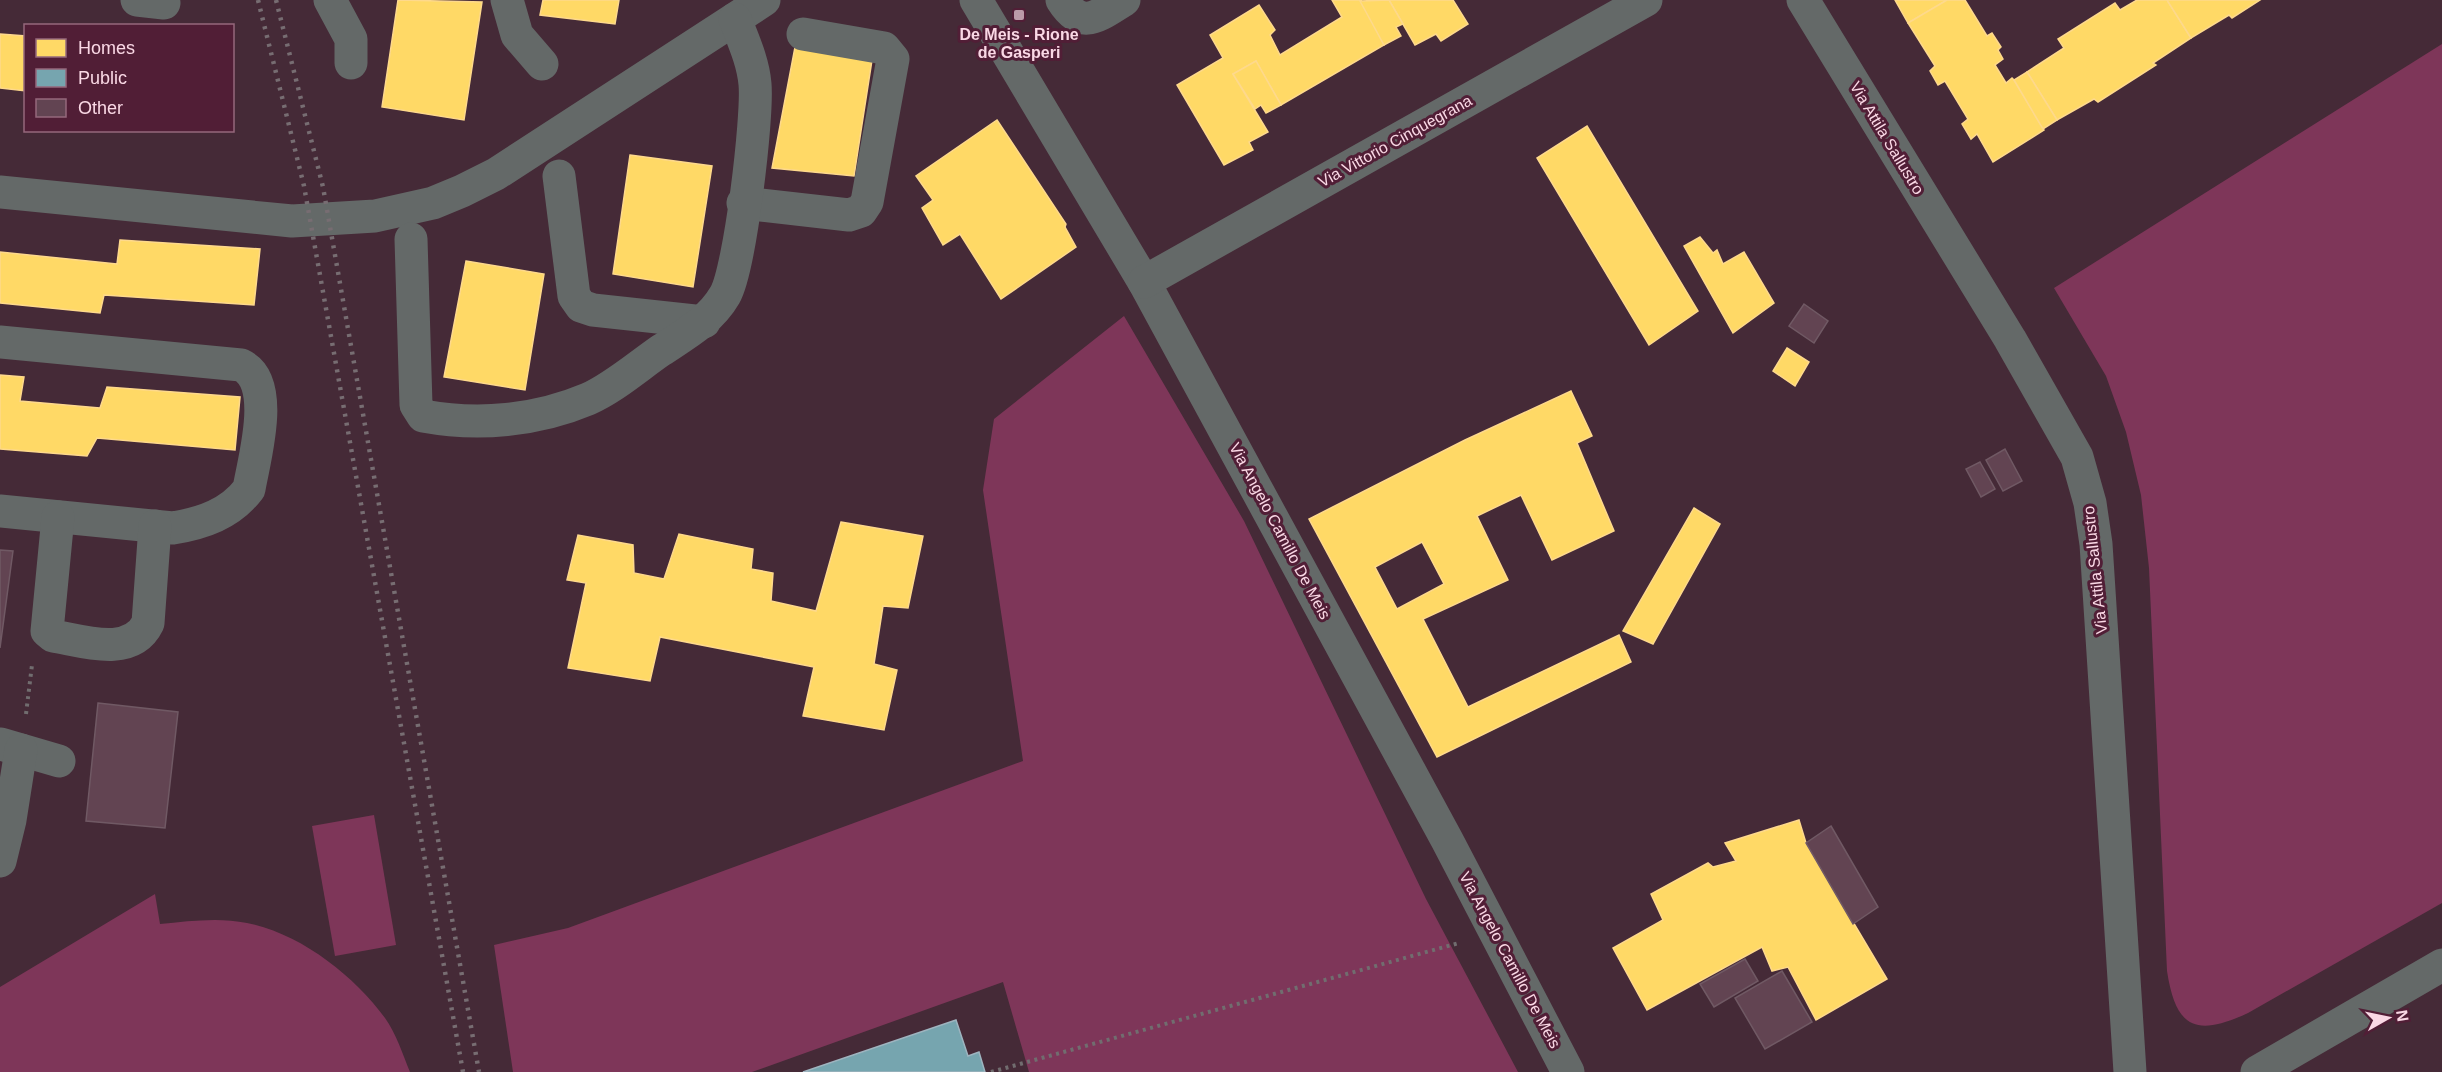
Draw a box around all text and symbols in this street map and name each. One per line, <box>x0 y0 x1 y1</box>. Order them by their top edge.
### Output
marker: De Meis - Rione de Gasperi <box>1012 8 1026 22</box>
legend <box>24 24 234 132</box>
place label: De Meis - Rione de Gasperi <box>959 26 1079 61</box>
text: Homes <box>78 38 135 58</box>
text: Public <box>78 68 127 88</box>
street label: Via Attila Sallustro <box>1847 78 1927 198</box>
street label: Via Vittorio Cinquegrana <box>1315 92 1475 190</box>
text: Other <box>78 98 123 118</box>
street label: Via Angelo Camillo De Meis <box>1226 440 1334 622</box>
street label: Via Attila Sallustro <box>2080 505 2110 635</box>
street label: Via Angelo Camillo De Meis <box>1456 869 1564 1051</box>
north arrow <box>2358 988 2418 1048</box>
text: N <box>2393 1009 2412 1023</box>

